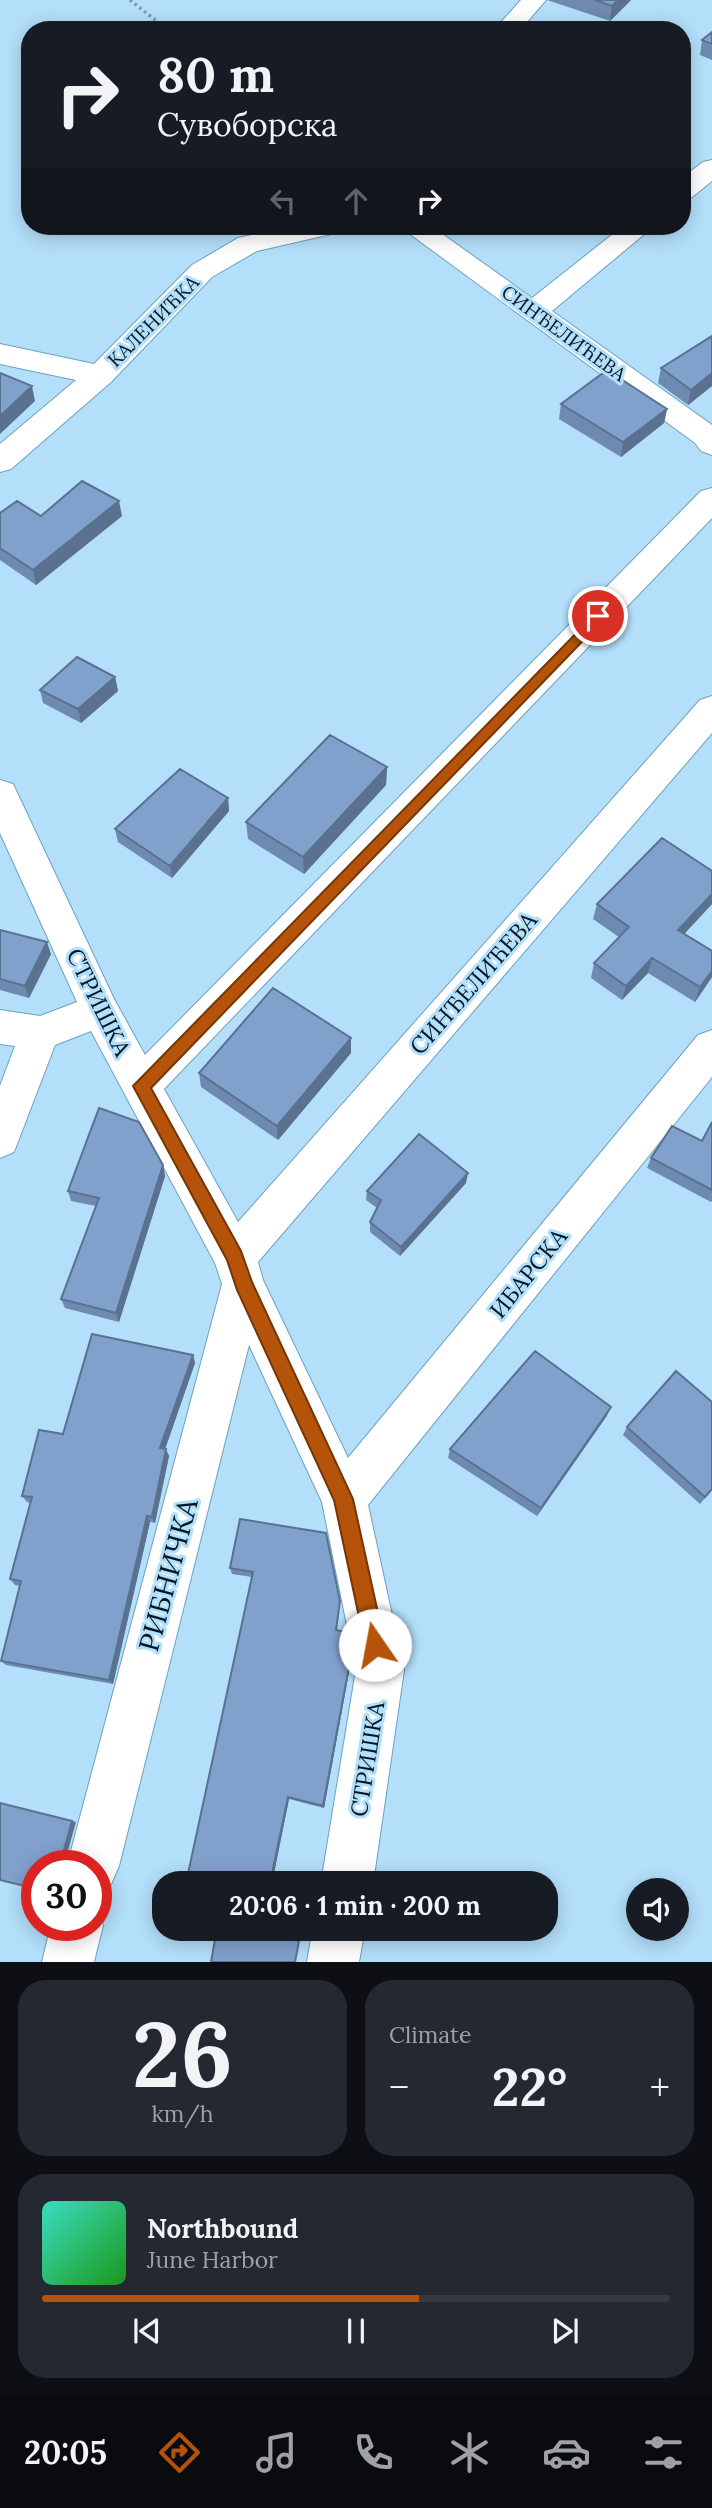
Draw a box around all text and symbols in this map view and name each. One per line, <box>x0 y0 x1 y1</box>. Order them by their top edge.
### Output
text: 80 m <box>157 43 274 105</box>
icon: right <box>42 49 133 140</box>
text: Сувоборска <box>157 104 338 145</box>
icon: left <box>264 182 302 220</box>
icon: ahead <box>337 182 375 220</box>
icon: right <box>410 182 448 220</box>
street label: КАЛЕНИЋКА <box>102 269 205 372</box>
street label: СИНЂЕЛИЋЕВА <box>497 280 632 387</box>
pin <box>568 586 628 646</box>
icon: arrive <box>579 597 617 635</box>
street label: СИНЂЕЛИЋЕВА <box>403 905 543 1060</box>
street label: СТРИШКА <box>61 943 138 1061</box>
street label: ИБАРСКА <box>483 1222 573 1324</box>
street label: РИБНИЧКА <box>130 1494 206 1655</box>
position arrow <box>338 1608 412 1682</box>
street label: СТРИШКА <box>344 1699 390 1819</box>
speed limit sign: 30 <box>21 1850 112 1941</box>
map controls <box>626 1878 689 1941</box>
button: sound <box>626 1878 689 1941</box>
text: 20:06 · 1 min · 200 m <box>229 1889 481 1922</box>
text: 26 <box>132 1995 233 2112</box>
text: Climate <box>389 2020 471 2049</box>
text: 22° <box>492 2054 567 2120</box>
text: − <box>389 2063 409 2111</box>
text: + <box>650 2063 670 2111</box>
text: km/h <box>151 2099 214 2128</box>
text: Northbound <box>147 2212 298 2245</box>
text: June Harbor <box>147 2245 278 2274</box>
icon: previous <box>128 2312 166 2350</box>
icon: pause <box>337 2312 375 2350</box>
icon: next <box>546 2312 584 2350</box>
icon: directions <box>155 2428 204 2477</box>
icon: music <box>252 2428 301 2477</box>
icon: phone <box>349 2428 398 2477</box>
icon: climate <box>445 2428 494 2477</box>
icon: car <box>542 2428 591 2477</box>
icon: filters <box>639 2428 688 2477</box>
text: 20:05 <box>24 2432 107 2473</box>

